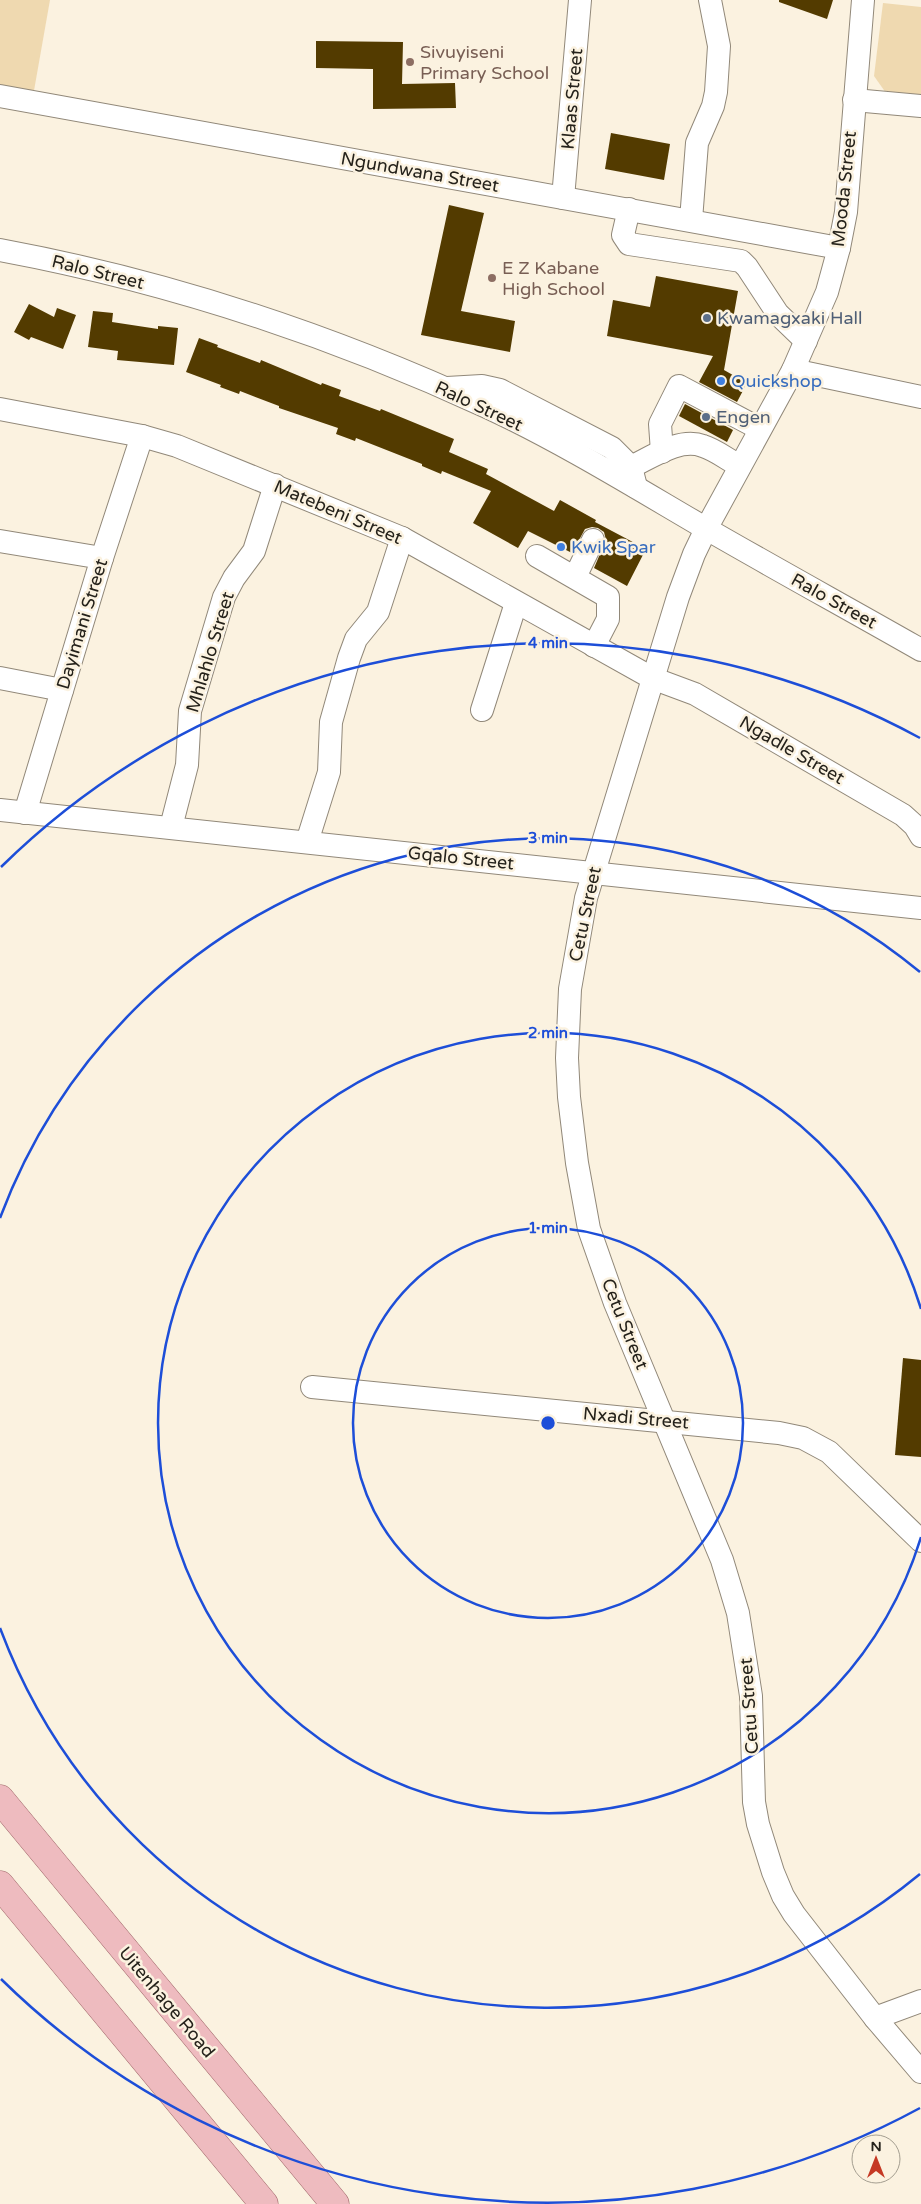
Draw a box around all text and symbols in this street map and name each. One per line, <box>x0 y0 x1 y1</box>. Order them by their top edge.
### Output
place label: Sivuyiseni Primary School <box>420 41 549 84</box>
street label: Klaas Street <box>557 47 587 151</box>
marker: Sivuyiseni Primary School <box>404 56 416 68</box>
street label: Mooda Street <box>827 130 861 248</box>
street label: Ngundwana Street <box>339 147 501 197</box>
street label: Ralo Street <box>49 250 147 294</box>
place label: E Z Kabane High School <box>502 257 605 300</box>
marker: E Z Kabane High School <box>486 272 498 284</box>
place label: Kwamagxaki Hall <box>717 307 863 329</box>
marker: Kwamagxaki Hall <box>701 312 713 324</box>
place label: Quickshop <box>731 370 822 392</box>
marker: Quickshop <box>715 375 727 387</box>
street label: Ralo Street <box>432 376 527 436</box>
place label: Engen <box>716 406 771 428</box>
marker: Engen <box>700 411 712 423</box>
street label: Matebeni Street <box>270 475 406 549</box>
place label: Kwik Spar <box>571 536 656 558</box>
marker: Kwik Spar <box>555 541 567 553</box>
street label: Dayimani Street <box>52 556 112 692</box>
street label: Ralo Street <box>787 568 881 634</box>
street label: Mhlahlo Street <box>181 589 239 715</box>
text: 4 min <box>528 634 568 652</box>
street label: Ngadle Street <box>735 711 849 789</box>
text: 3 min <box>528 829 568 847</box>
street label: Gqalo Street <box>407 841 515 875</box>
street label: Cetu Street <box>564 864 606 963</box>
text: 2 min <box>528 1024 568 1042</box>
text: 1 min <box>528 1219 568 1237</box>
street label: Cetu Street <box>597 1275 653 1373</box>
street label: Nxadi Street <box>582 1402 690 1434</box>
centre of rings <box>539 1414 557 1432</box>
street label: Cetu Street <box>735 1657 763 1755</box>
street label: Uitenhage Road <box>114 1942 220 2062</box>
north arrow <box>851 2134 901 2184</box>
text: N <box>870 2138 882 2155</box>

